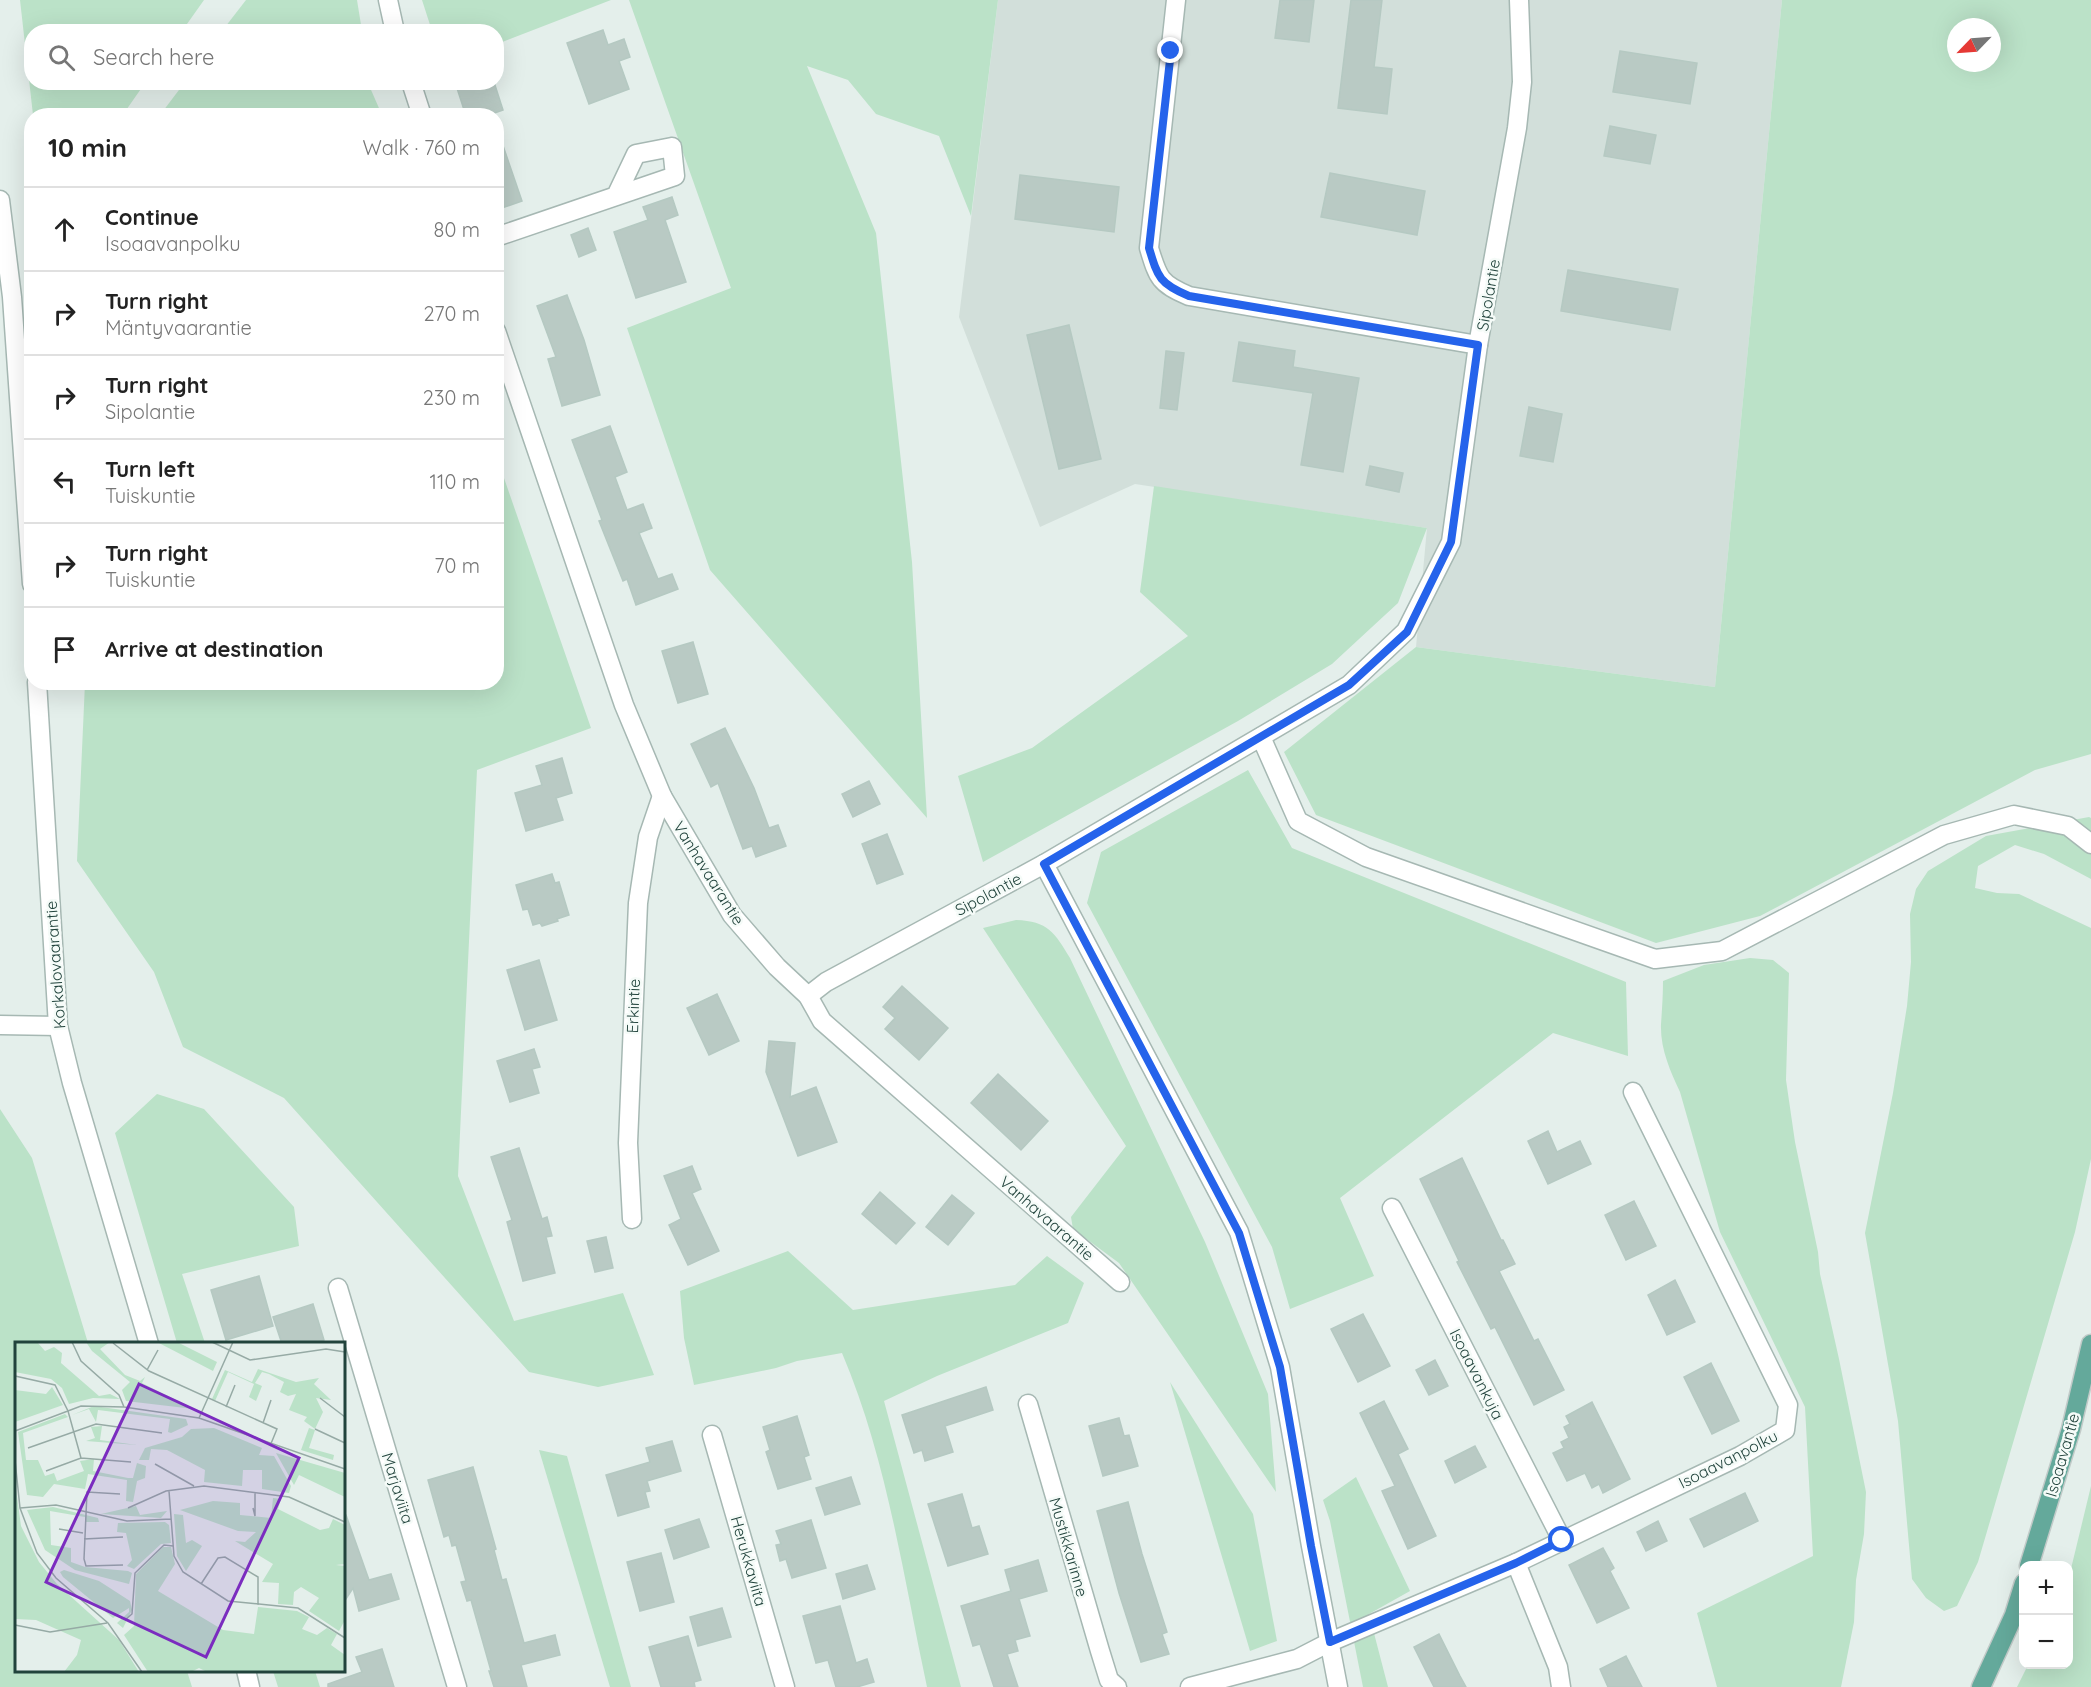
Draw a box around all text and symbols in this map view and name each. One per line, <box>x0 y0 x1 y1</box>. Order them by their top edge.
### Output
north arrow <box>1947 18 2001 72</box>
search box <box>24 24 504 90</box>
route end <box>1157 37 1183 63</box>
icon: search <box>45 41 78 74</box>
text: Search here <box>93 43 214 71</box>
text: 10 min <box>48 131 127 164</box>
text: Walk · 760 m <box>363 135 480 160</box>
text: Continue <box>105 203 199 231</box>
icon: ahead <box>48 213 81 246</box>
text: 80 m <box>434 217 480 242</box>
text: Isoaavanpolku <box>105 231 241 256</box>
street label: Sipolantie <box>1472 258 1504 332</box>
text: Turn right <box>105 287 209 315</box>
icon: right <box>48 297 81 330</box>
text: 270 m <box>423 301 480 326</box>
text: Mäntyvaarantie <box>105 315 252 340</box>
text: Turn right <box>105 371 209 399</box>
icon: right <box>48 381 81 414</box>
text: 230 m <box>423 385 480 410</box>
text: Sipolantie <box>105 399 195 424</box>
text: Turn left <box>105 455 195 483</box>
icon: left <box>48 465 81 498</box>
text: 110 m <box>430 469 480 494</box>
text: Tuiskuntie <box>105 483 196 508</box>
text: Turn right <box>105 539 209 567</box>
icon: right <box>48 549 81 582</box>
text: 70 m <box>434 553 480 578</box>
text: Tuiskuntie <box>105 567 196 592</box>
icon: arrive <box>48 633 81 666</box>
text: Arrive at destination <box>105 635 323 663</box>
street label: Vanhavaarantie <box>669 817 749 929</box>
street label: Sipolantie <box>951 868 1025 920</box>
street label: Korkalovaarantie <box>41 900 69 1030</box>
street label: Erkintie <box>622 978 644 1034</box>
street label: Vanhavaarantie <box>996 1171 1098 1265</box>
street label: Isoaavankuja <box>1446 1325 1508 1423</box>
inset map <box>15 1342 345 1672</box>
street label: Isoaavantie <box>2041 1411 2083 1499</box>
street label: Isoaavanpolku <box>1675 1425 1781 1493</box>
street label: Marjaviita <box>378 1450 418 1526</box>
street label: Mustikkarinne <box>1045 1495 1093 1599</box>
street label: Herukkaviita <box>727 1514 771 1608</box>
route start <box>1548 1526 1574 1552</box>
map controls <box>2019 1561 2073 1669</box>
button: + <box>2019 1561 2073 1615</box>
button: − <box>2019 1615 2073 1669</box>

